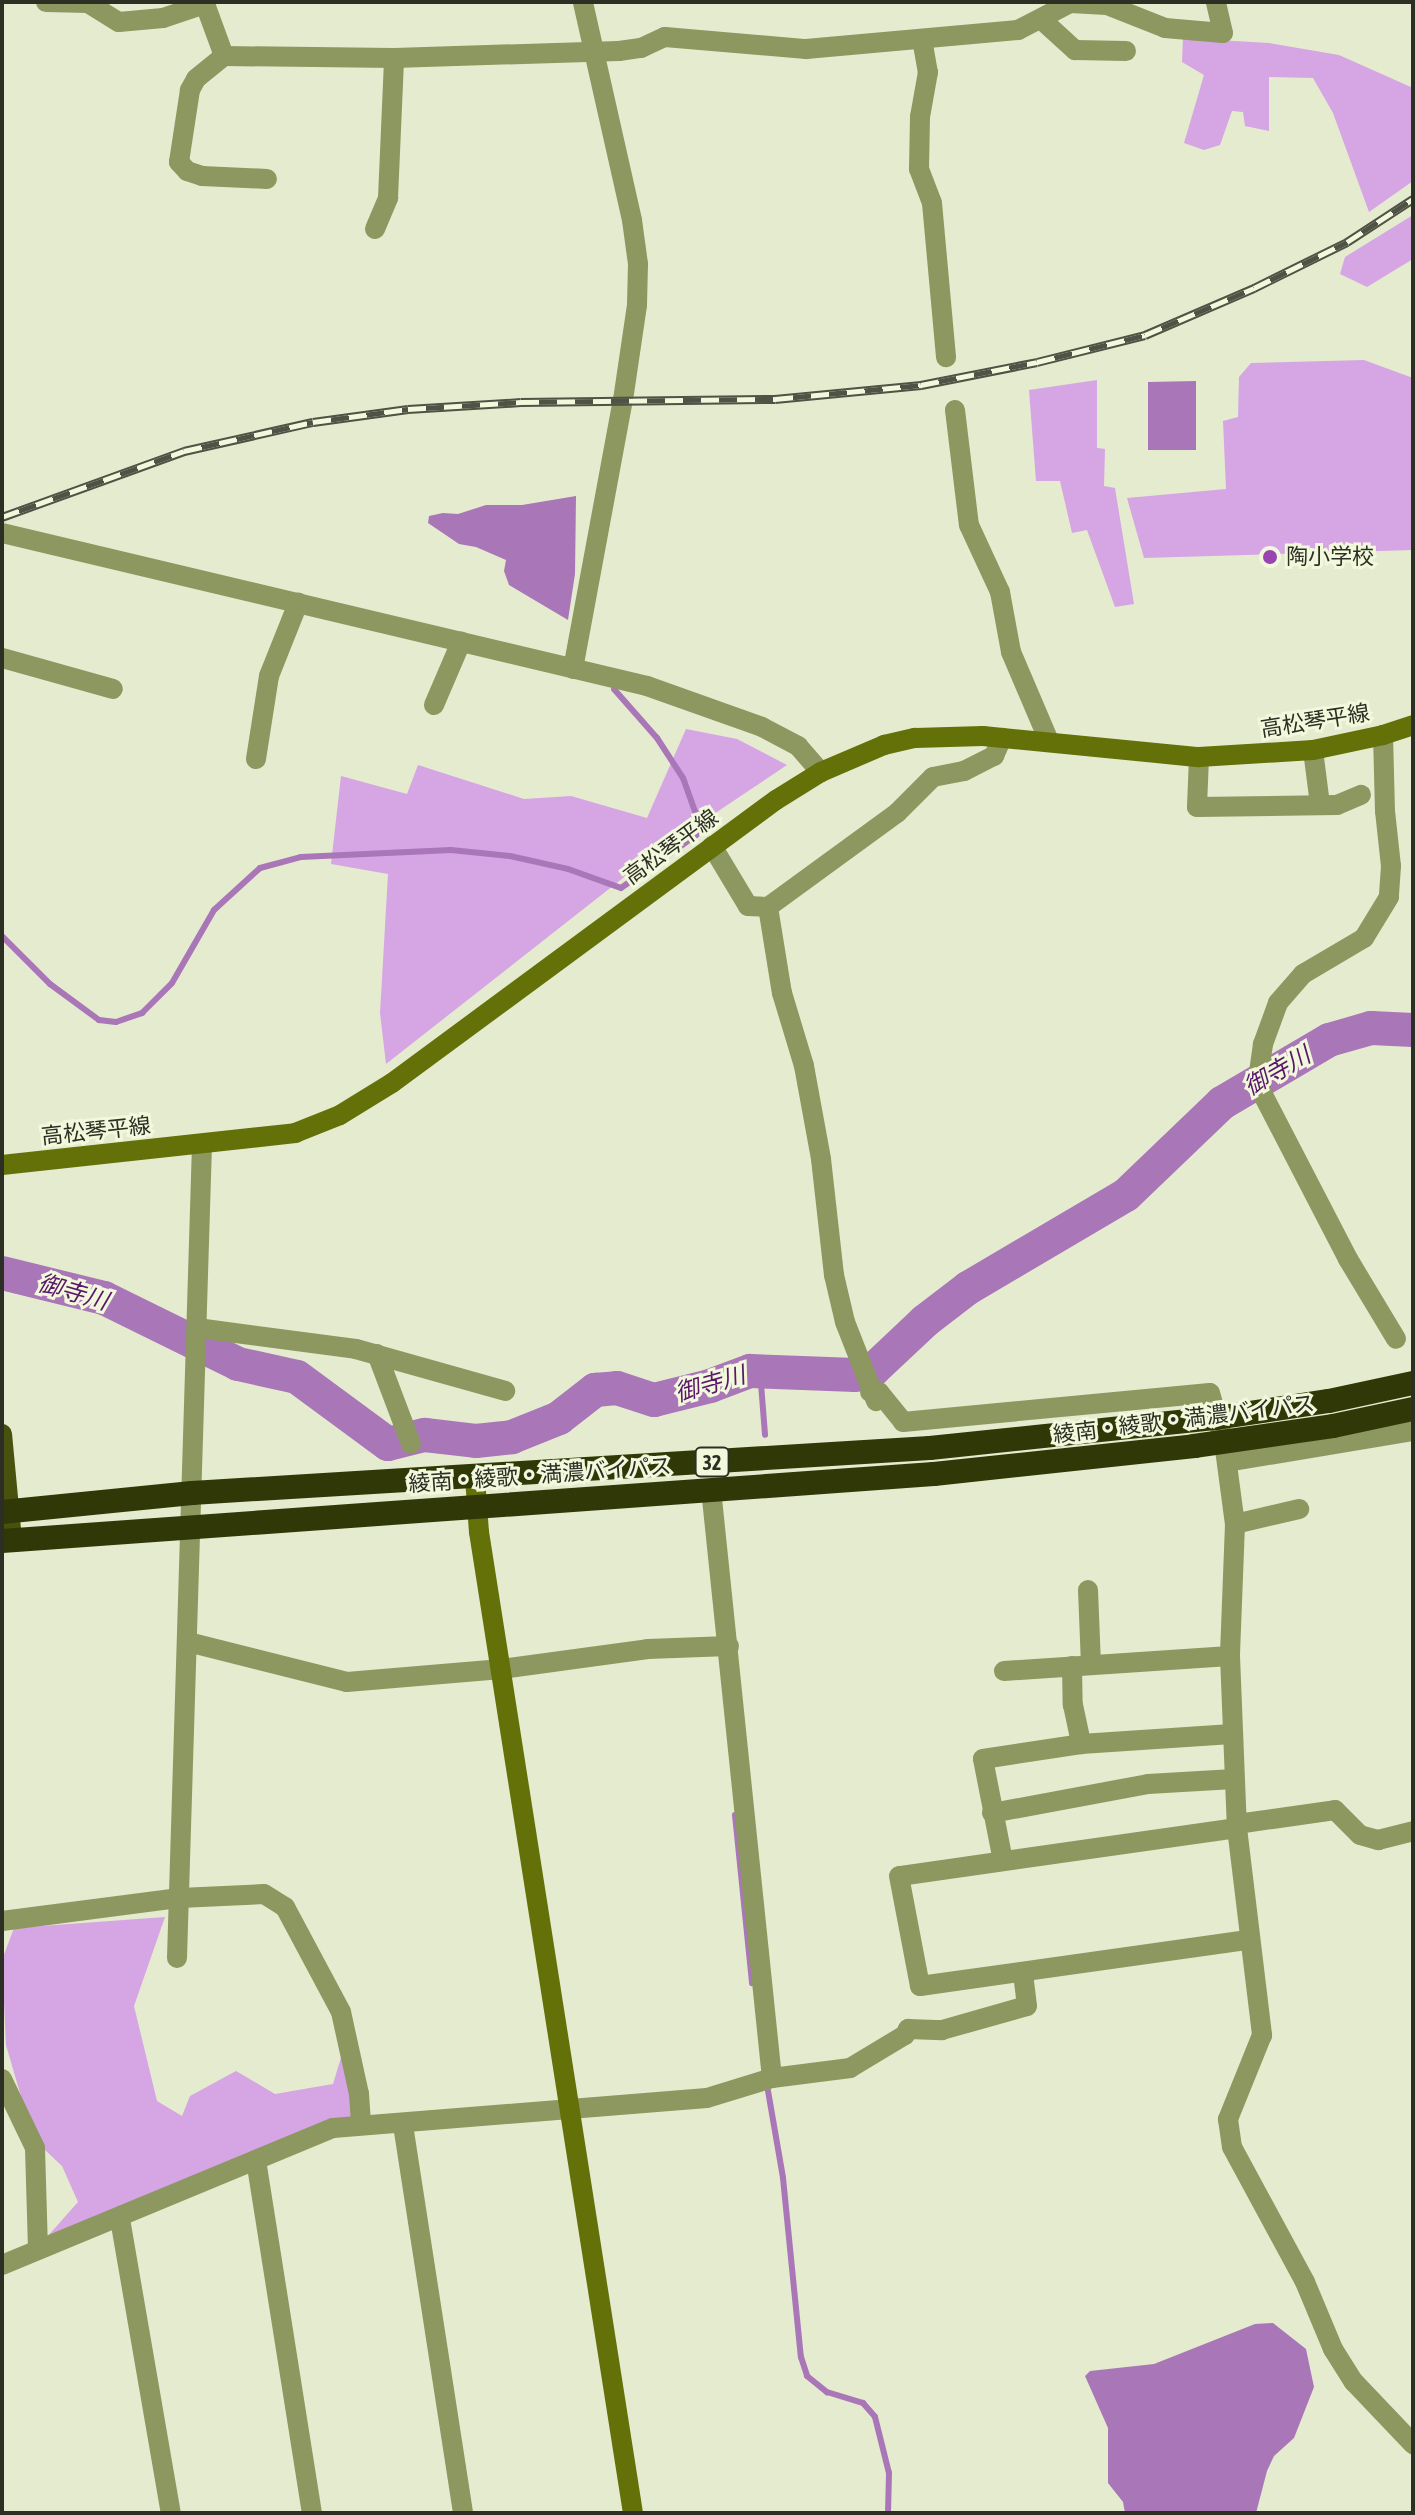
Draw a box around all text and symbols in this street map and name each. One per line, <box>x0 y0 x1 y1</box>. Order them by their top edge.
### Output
place label: 陶小学校 <box>1286 544 1374 570</box>
marker: 陶小学校 <box>1261 548 1279 566</box>
street label: 高松琴平線 <box>1259 699 1371 743</box>
street label: 高松琴平線 <box>619 804 723 890</box>
water label: 御寺川 <box>1239 1041 1315 1101</box>
street label: 高松琴平線 <box>40 1112 152 1150</box>
water label: 御寺川 <box>34 1268 112 1316</box>
water label: 御寺川 <box>671 1360 749 1408</box>
street label: 綾南・綾歌・満濃バイパス <box>1051 1390 1317 1448</box>
road number: 32 <box>694 1446 730 1478</box>
street label: 綾南・綾歌・満濃バイパス <box>407 1453 673 1497</box>

